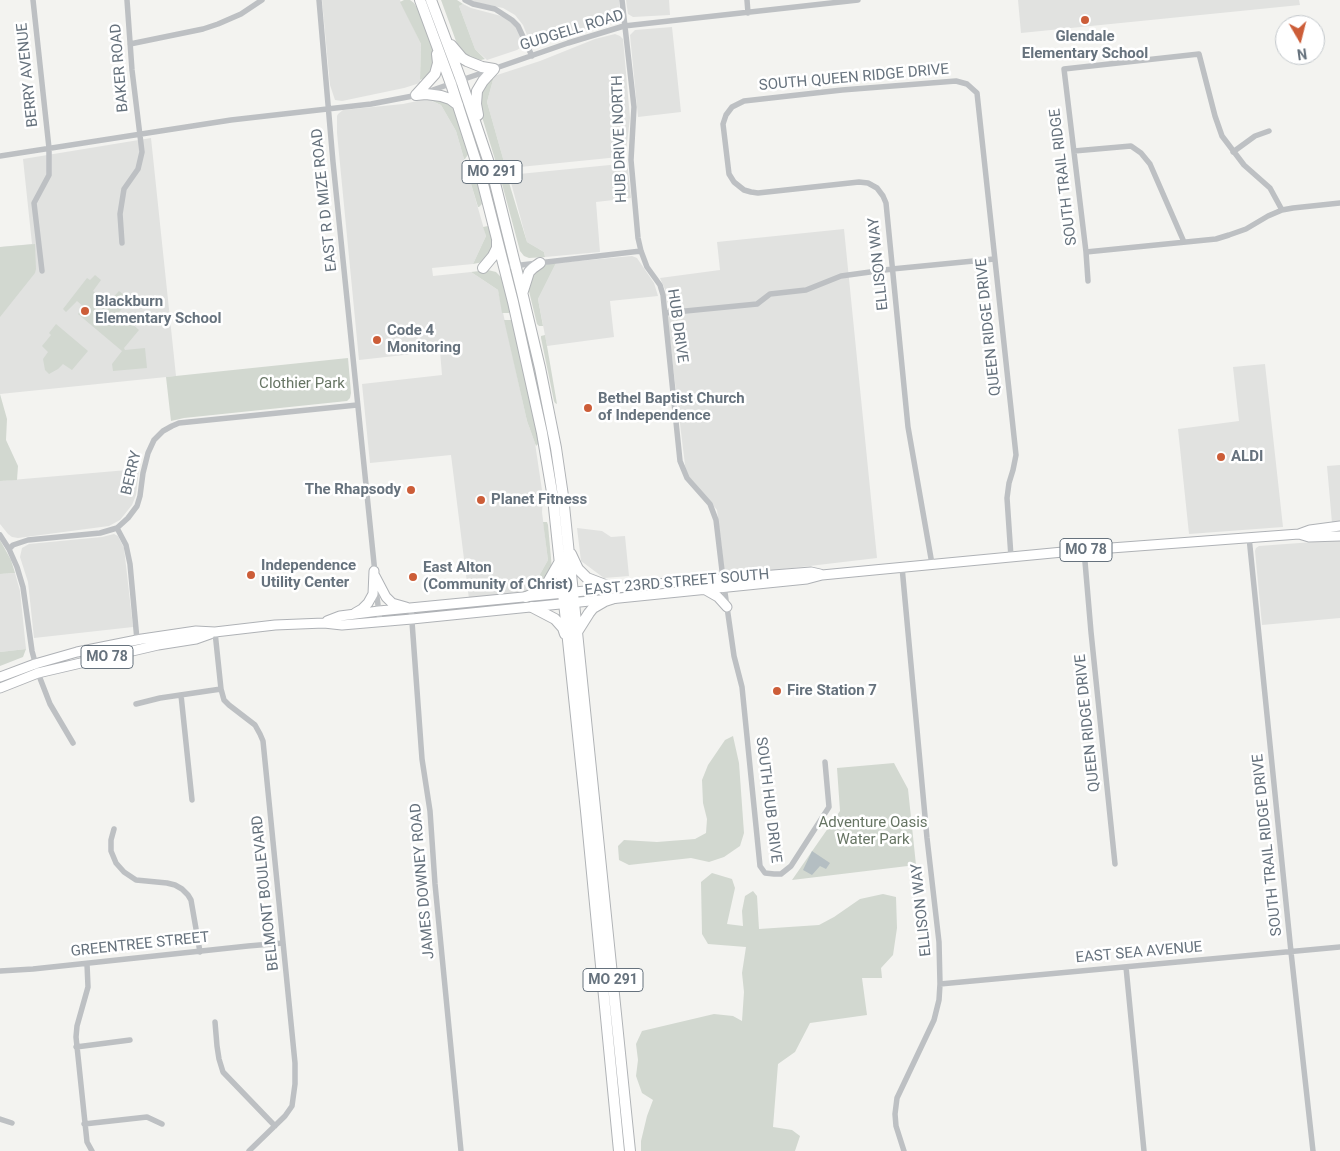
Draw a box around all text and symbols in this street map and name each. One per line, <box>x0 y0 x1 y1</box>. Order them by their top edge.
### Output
street label: GUDGELL ROAD <box>518 7 626 55</box>
marker: Glendale Elementary School <box>1079 14 1091 26</box>
north arrow <box>1275 15 1325 65</box>
street label: BERRY AVENUE <box>14 22 42 128</box>
street label: BAKER ROAD <box>107 23 133 113</box>
place label: Glendale Elementary School <box>1022 28 1148 63</box>
text: N <box>1296 45 1308 62</box>
street label: SOUTH QUEEN RIDGE DRIVE <box>758 61 950 95</box>
street label: HUB DRIVE NORTH <box>609 75 631 203</box>
street label: SOUTH TRAIL RIDGE <box>1047 107 1081 247</box>
street label: EAST R D MIZE ROAD <box>309 128 341 272</box>
road number: MO 291 <box>462 160 522 183</box>
street label: ELLISON WAY <box>865 217 893 311</box>
street label: QUEEN RIDGE DRIVE <box>973 257 1005 397</box>
street label: HUB DRIVE <box>663 288 691 364</box>
place label: Blackburn Elementary School <box>95 293 221 328</box>
marker: Blackburn Elementary School <box>79 305 91 317</box>
place label: Code 4 Monitoring <box>387 322 461 357</box>
marker: Code 4 Monitoring <box>371 334 383 346</box>
park label: Clothier Park <box>259 375 345 393</box>
place label: Bethel Baptist Church of Independence <box>598 390 745 425</box>
marker: Bethel Baptist Church of Independence <box>582 402 594 414</box>
place label: ALDI <box>1231 448 1263 466</box>
street label: BERRY <box>118 449 146 497</box>
marker: ALDI <box>1215 451 1227 463</box>
place label: The Rhapsody <box>305 481 401 499</box>
marker: The Rhapsody <box>405 484 417 496</box>
place label: Planet Fitness <box>491 491 587 509</box>
marker: Planet Fitness <box>475 494 487 506</box>
road number: MO 78 <box>1060 538 1112 562</box>
place label: Independence Utility Center <box>261 557 356 592</box>
place label: East Alton (Community of Christ) <box>423 559 573 594</box>
street label: EAST 23RD STREET SOUTH <box>584 566 770 600</box>
marker: Independence Utility Center <box>245 569 257 581</box>
marker: East Alton (Community of Christ) <box>407 571 419 583</box>
road number: MO 78 <box>81 646 133 669</box>
street label: QUEEN RIDGE DRIVE <box>1072 653 1104 793</box>
place label: Fire Station 7 <box>787 682 877 700</box>
marker: Fire Station 7 <box>771 685 783 697</box>
street label: SOUTH HUB DRIVE <box>751 736 785 864</box>
street label: SOUTH TRAIL RIDGE DRIVE <box>1249 753 1287 937</box>
street label: JAMES DOWNEY ROAD <box>407 802 439 960</box>
street label: BELMONT BOULEVARD <box>249 814 283 972</box>
park label: Adventure Oasis Water Park <box>818 814 928 849</box>
street label: ELLISON WAY <box>908 863 936 957</box>
street label: GREENTREE STREET <box>70 929 210 961</box>
street label: EAST SEA AVENUE <box>1075 938 1203 968</box>
road number: MO 291 <box>583 968 643 992</box>

